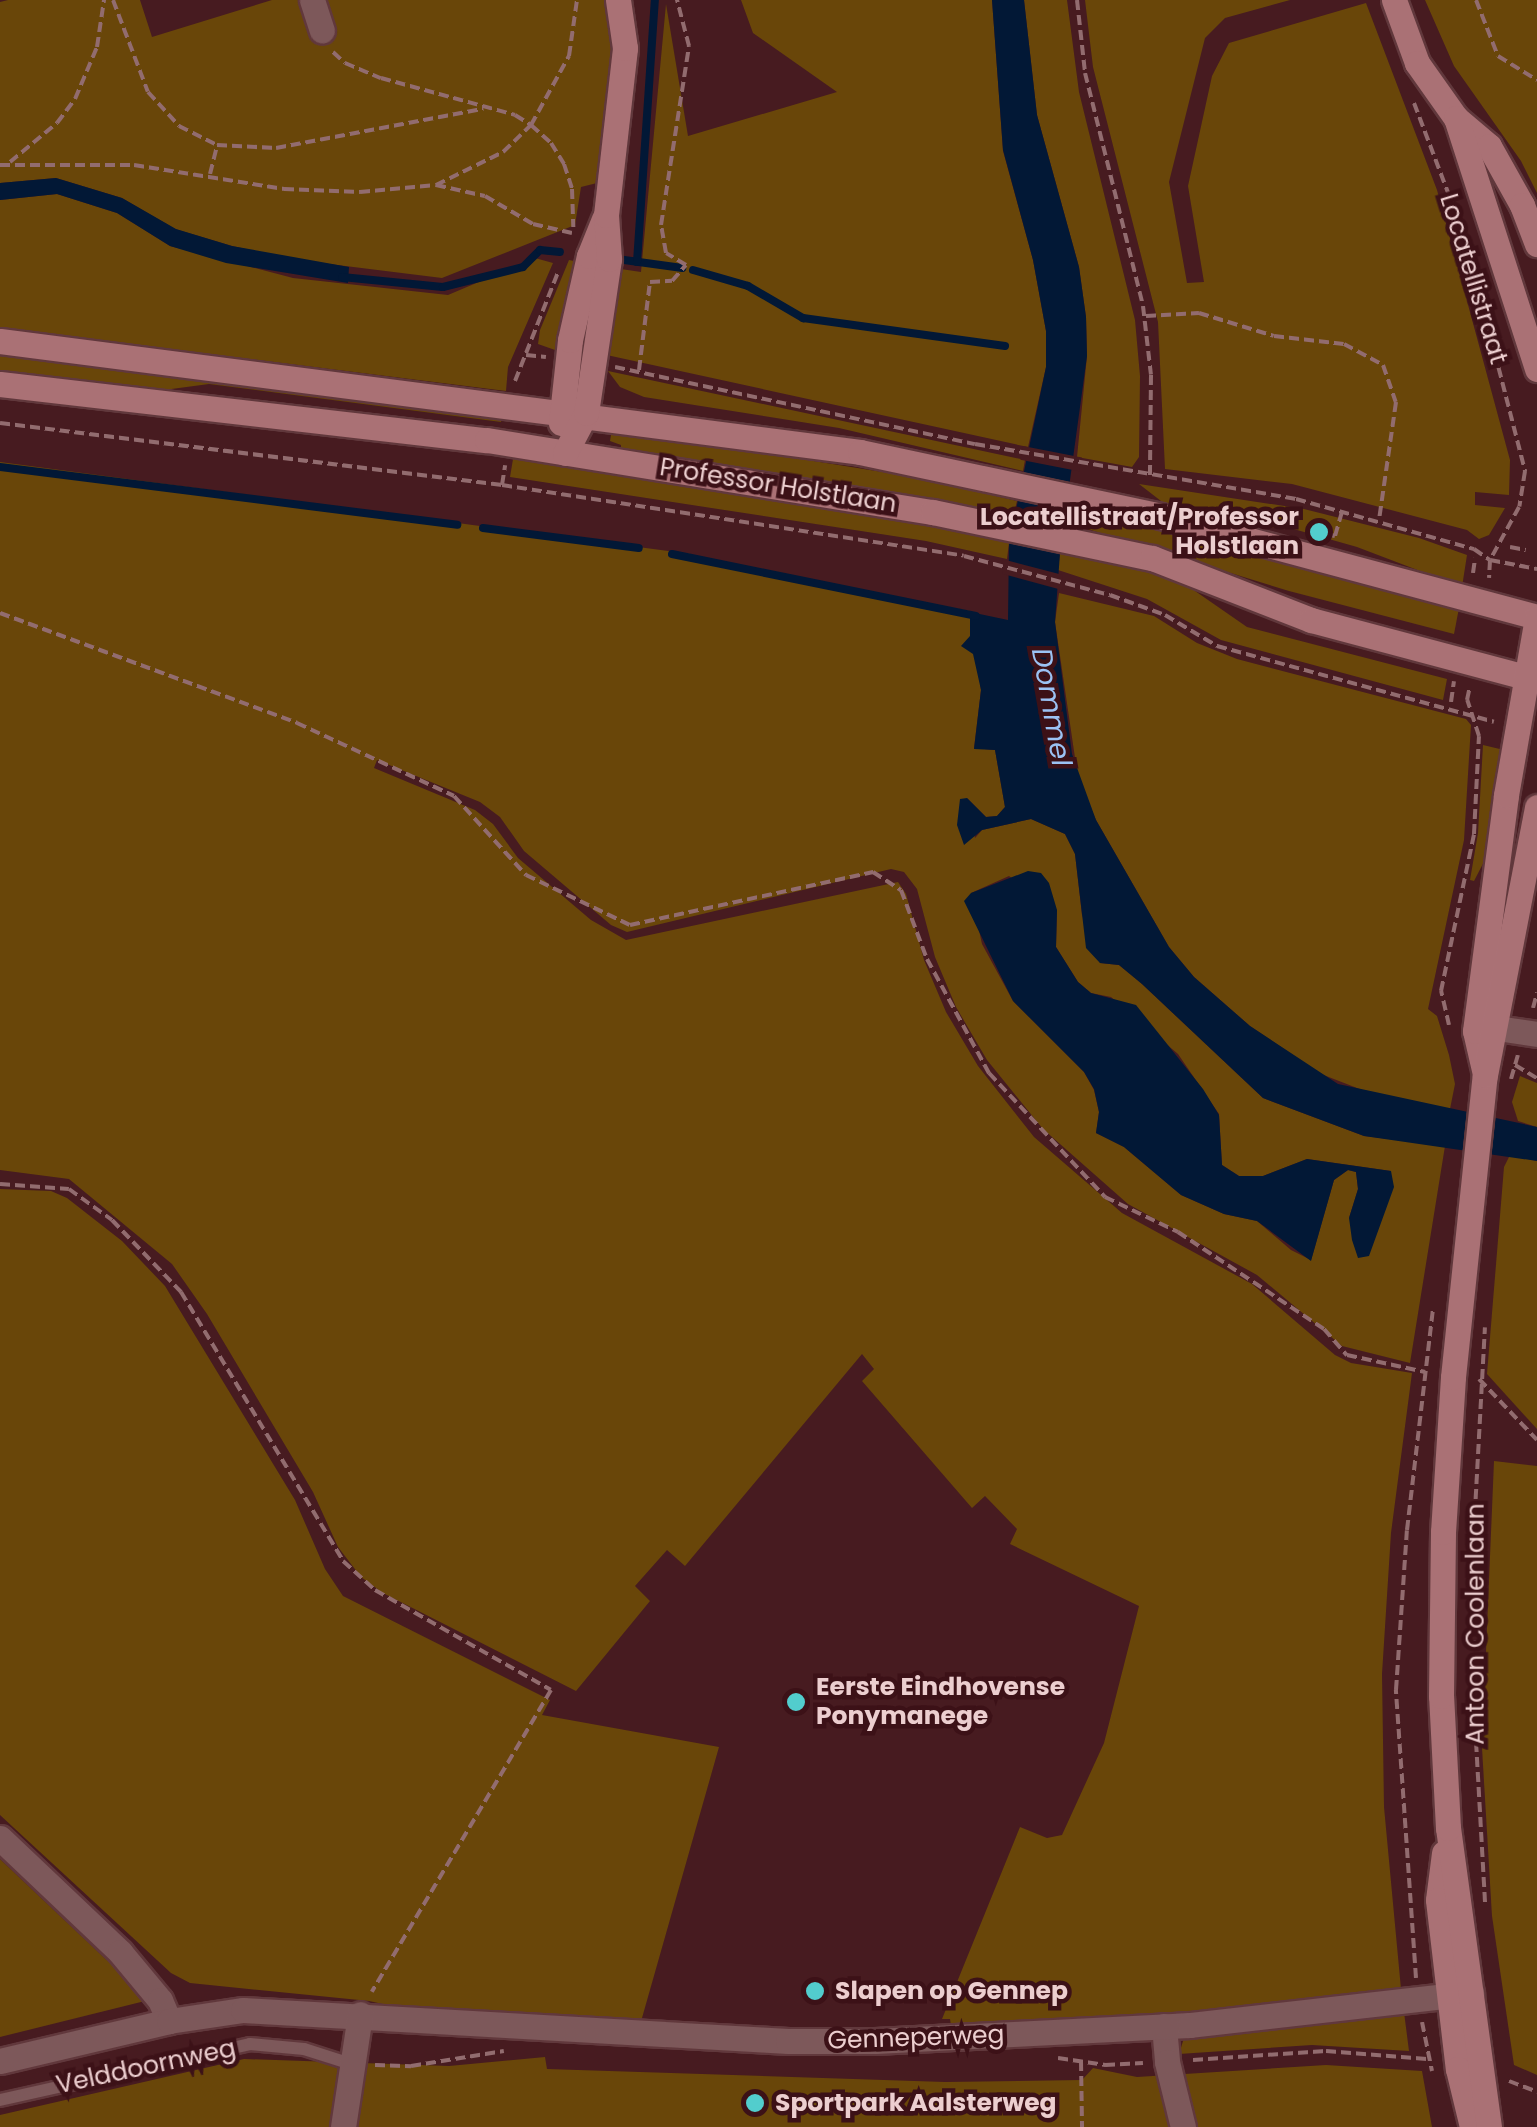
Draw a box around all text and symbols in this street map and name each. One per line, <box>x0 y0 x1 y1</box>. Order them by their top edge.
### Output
street label: Locatellistraat <box>1433 190 1513 368</box>
street label: Professor Holstlaan <box>658 452 898 520</box>
place label: Locatellistraat/Professor Holstlaan <box>980 503 1299 562</box>
marker: Locatellistraat/Professor Holstlaan <box>1308 521 1330 543</box>
water label: Dommel <box>1024 645 1078 769</box>
street label: Antoon Coolenlaan <box>1461 1503 1491 1745</box>
place label: Eerste Eindhovense Ponymanege <box>816 1673 1065 1732</box>
marker: Eerste Eindhovense Ponymanege <box>785 1691 807 1713</box>
place label: Slapen op Gennep <box>835 1976 1068 2006</box>
marker: Slapen op Gennep <box>804 1980 826 2002</box>
street label: Genneperweg <box>827 2020 1005 2056</box>
street label: Velddoornweg <box>54 2033 238 2101</box>
place label: Sportpark Aalsterweg <box>775 2088 1057 2118</box>
marker: Sportpark Aalsterweg <box>744 2092 766 2114</box>

